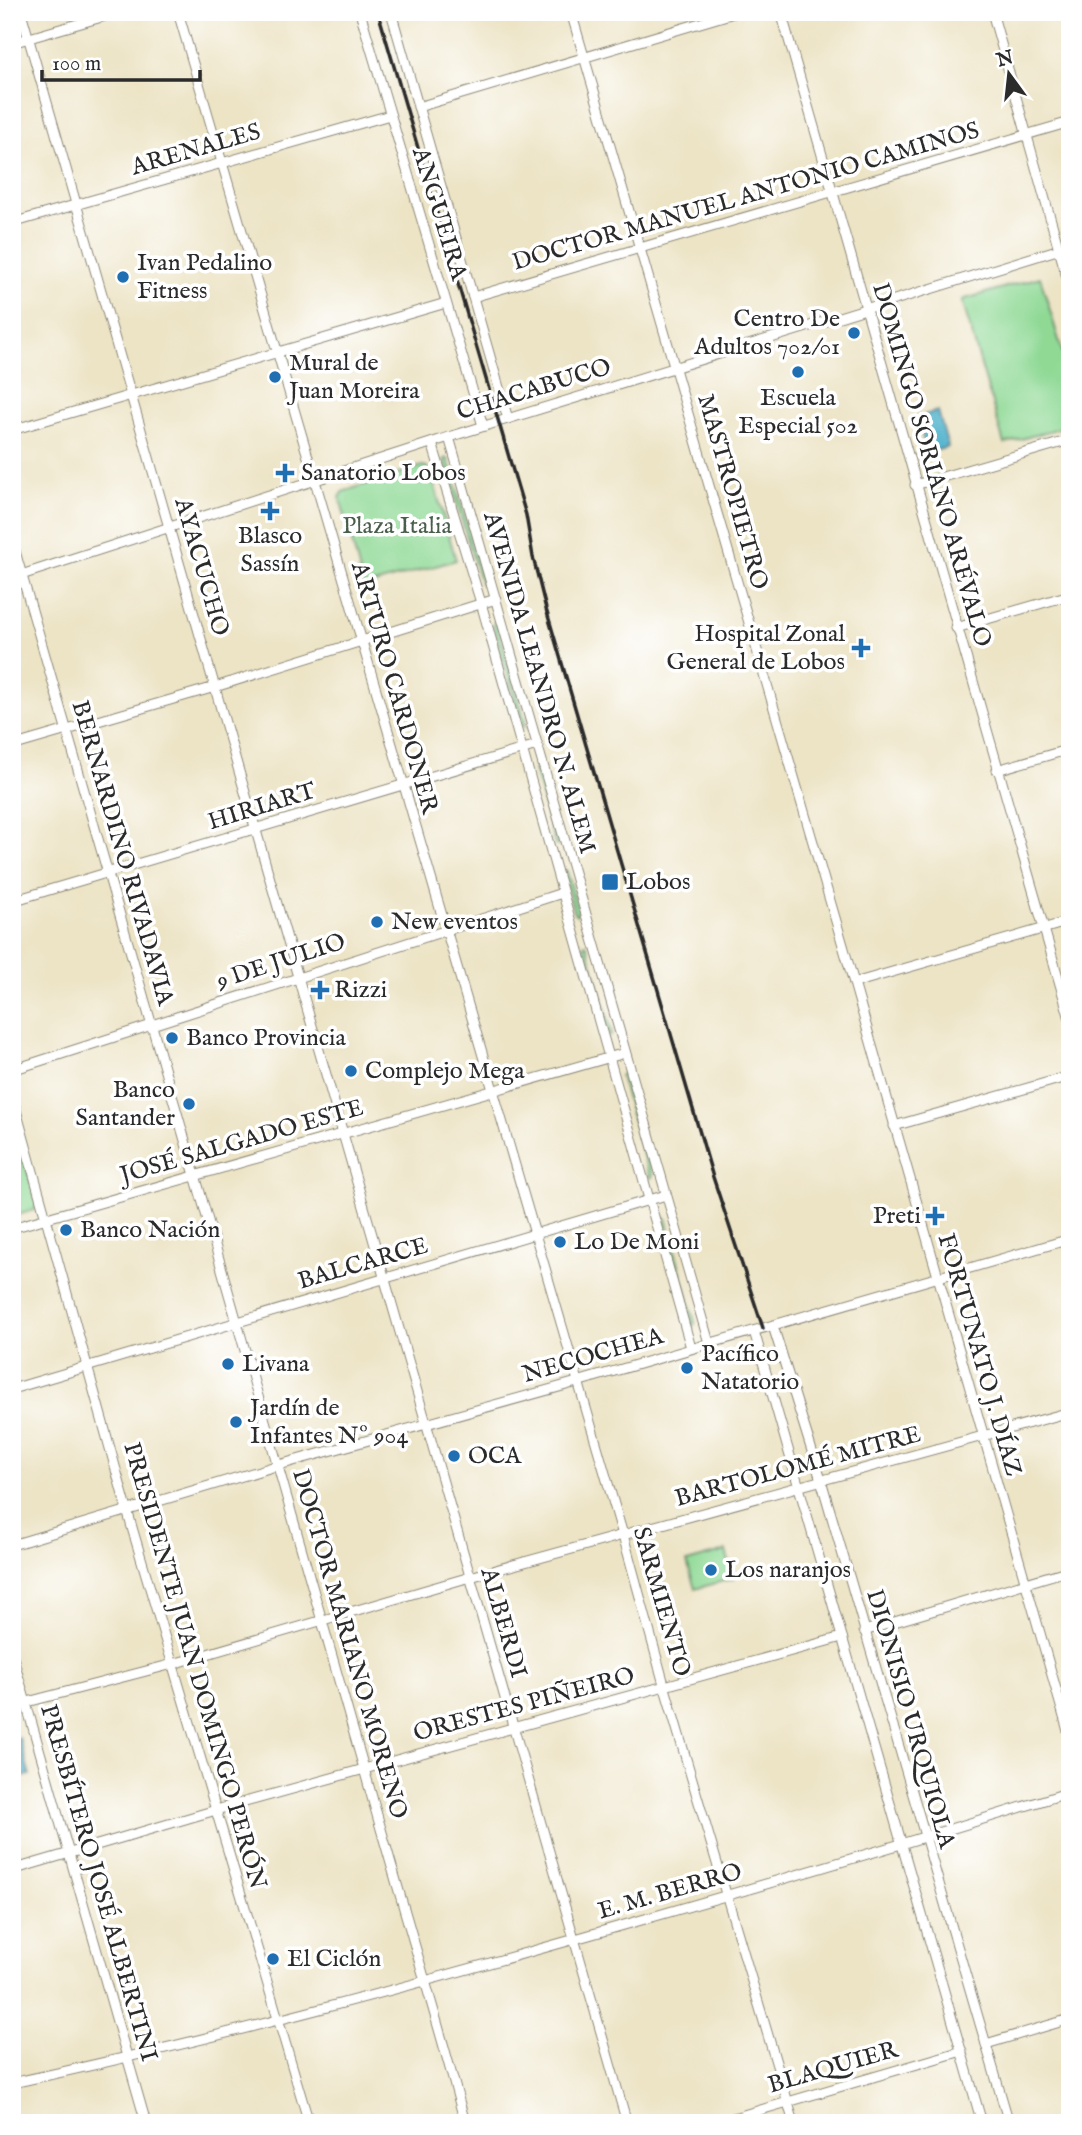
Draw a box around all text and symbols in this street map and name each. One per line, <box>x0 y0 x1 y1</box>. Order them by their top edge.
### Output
scale bar <box>42 38 200 82</box>
north arrow <box>974 38 1044 108</box>
text: N <box>993 46 1017 73</box>
text: 100 m <box>52 51 101 78</box>
street label: DOCTOR MANUEL ANTONIO CAMINOS <box>509 115 983 279</box>
street label: ARENALES <box>127 117 264 184</box>
street label: ANGUEIRA <box>404 143 474 285</box>
place label: Ivan Pedalino Fitness <box>137 248 272 307</box>
marker: Ivan Pedalino Fitness <box>115 269 131 285</box>
street label: DOMINGO SORIANO ARÉVALO <box>864 279 998 651</box>
place label: Centro De Adultos 702/01 <box>693 304 840 363</box>
marker: Centro De Adultos 702/01 <box>846 325 862 341</box>
place label: Mural de Juan Moreira <box>286 348 420 407</box>
street label: CHACABUCO <box>453 352 615 428</box>
marker: Escuela Especial 502 <box>790 364 806 380</box>
marker: Mural de Juan Moreira <box>267 369 283 385</box>
place label: Escuela Especial 502 <box>738 383 858 442</box>
street label: MASTROPIETRO <box>689 391 775 593</box>
place label: Sanatorio Lobos <box>301 458 466 489</box>
marker: Sanatorio Lobos <box>275 463 295 483</box>
street label: AYACUCHO <box>166 493 236 640</box>
marker: Blasco Sassín <box>262 503 278 519</box>
street label: AVENIDA LEANDRO N. ALEM <box>475 508 603 858</box>
park label: Plaza Italia <box>342 511 452 542</box>
place label: Blasco Sassín <box>238 521 302 580</box>
street label: ARTURO CARDONER <box>343 558 445 818</box>
place label: Hospital Zonal General de Lobos <box>667 619 845 678</box>
marker: Hospital Zonal General de Lobos <box>851 638 871 658</box>
street label: BERNARDINO RIVADAVIA <box>64 697 181 1010</box>
street label: HIRIART <box>204 776 320 838</box>
place label: Lobos <box>626 867 690 898</box>
marker: Lobos <box>600 872 620 892</box>
place label: New eventos <box>391 907 518 938</box>
marker: New eventos <box>369 914 385 930</box>
street label: 9 DE JULIO <box>212 927 349 998</box>
place label: Rizzi <box>334 975 387 1006</box>
marker: Rizzi <box>312 982 328 998</box>
place label: Banco Provincia <box>186 1023 346 1054</box>
marker: Banco Provincia <box>164 1030 180 1046</box>
place label: Complejo Mega <box>365 1056 525 1087</box>
marker: Complejo Mega <box>343 1063 359 1079</box>
place label: Banco Santander <box>76 1075 175 1134</box>
street label: JOSÉ SALGADO ESTE <box>114 1092 367 1192</box>
marker: Banco Santander <box>181 1096 197 1112</box>
place label: Preti <box>873 1201 921 1232</box>
marker: Preti <box>927 1208 943 1224</box>
place label: Banco Nación <box>80 1215 220 1246</box>
marker: Banco Nación <box>58 1222 74 1238</box>
place label: Lo De Moni <box>574 1227 699 1258</box>
street label: FORTUNATO J. DÍAZ <box>930 1230 1029 1480</box>
street label: BALCARCE <box>294 1231 432 1297</box>
marker: Lo De Moni <box>552 1234 568 1250</box>
street label: NECOCHEA <box>519 1321 668 1391</box>
place label: Pacífico Natatorio <box>701 1339 799 1398</box>
place label: Livana <box>242 1349 310 1380</box>
marker: Livana <box>220 1356 236 1372</box>
marker: Pacífico Natatorio <box>679 1360 695 1376</box>
place label: Jardín de Infantes Nº 904 <box>247 1393 408 1452</box>
marker: Jardín de Infantes Nº 904 <box>228 1414 244 1430</box>
street label: BARTOLOMÉ MITRE <box>672 1419 924 1515</box>
street label: PRESIDENTE JUAN DOMINGO PERÓN <box>115 1439 273 1893</box>
place label: OCA <box>468 1441 522 1472</box>
marker: OCA <box>446 1448 462 1464</box>
street label: DOCTOR MARIANO MORENO <box>284 1465 414 1823</box>
street label: SARMIENTO <box>625 1524 697 1680</box>
place label: Los naranjos <box>725 1555 851 1586</box>
marker: Los naranjos <box>703 1562 719 1578</box>
street label: ALBERDI <box>472 1563 534 1682</box>
street label: DIONISIO URQUIOLA <box>858 1586 962 1853</box>
street label: ORESTES PIÑEIRO <box>410 1661 638 1749</box>
street label: PRESBÍTERO JOSÉ ALBERTINI <box>32 1701 164 2065</box>
street label: E. M. BERRO <box>594 1857 746 1927</box>
place label: El Ciclón <box>287 1944 381 1975</box>
marker: El Ciclón <box>265 1951 281 1967</box>
street label: BLAQUIER <box>765 2034 902 2101</box>

